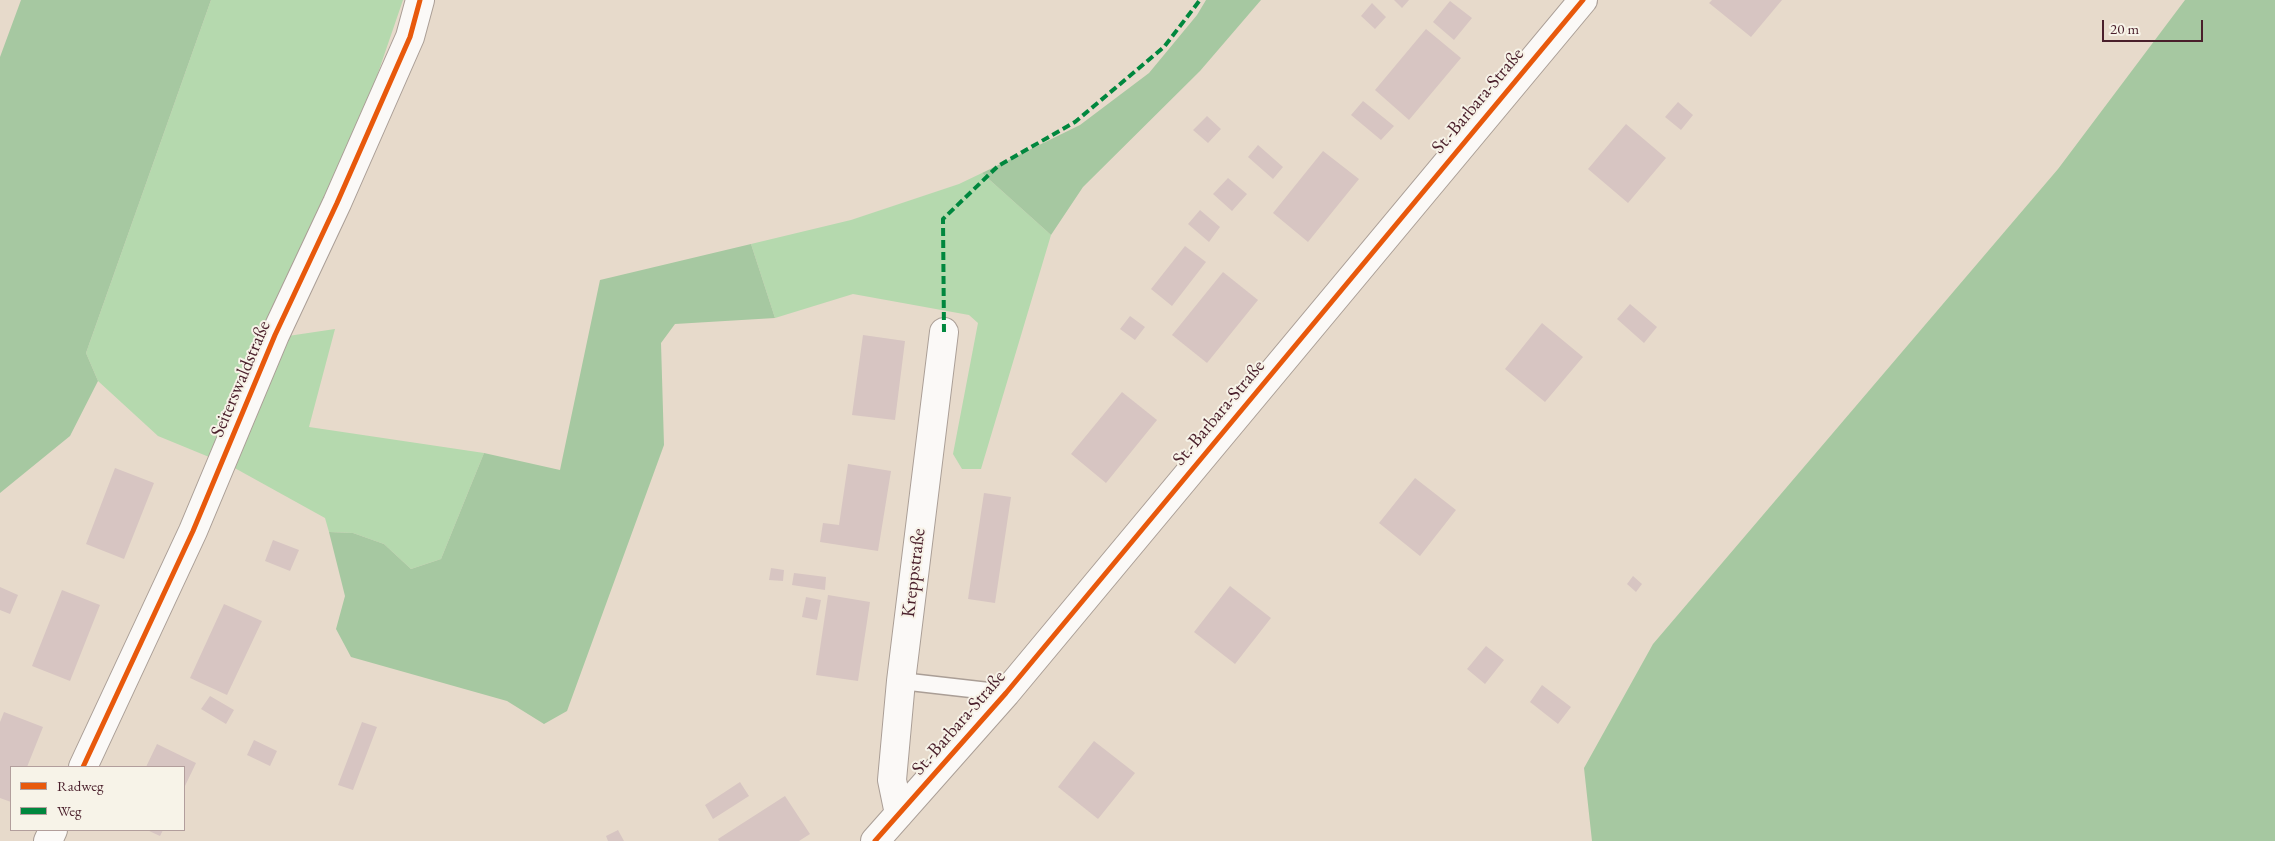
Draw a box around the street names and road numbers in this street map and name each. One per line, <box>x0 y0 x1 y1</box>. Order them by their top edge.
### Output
street label: St.-Barbara-Straße <box>1427 43 1529 159</box>
street label: Seiterswaldstraße <box>206 317 276 441</box>
street label: St.-Barbara-Straße <box>1168 355 1270 471</box>
street label: Kreppstraße <box>897 527 931 619</box>
street label: St.-Barbara-Straße <box>907 666 1011 780</box>

